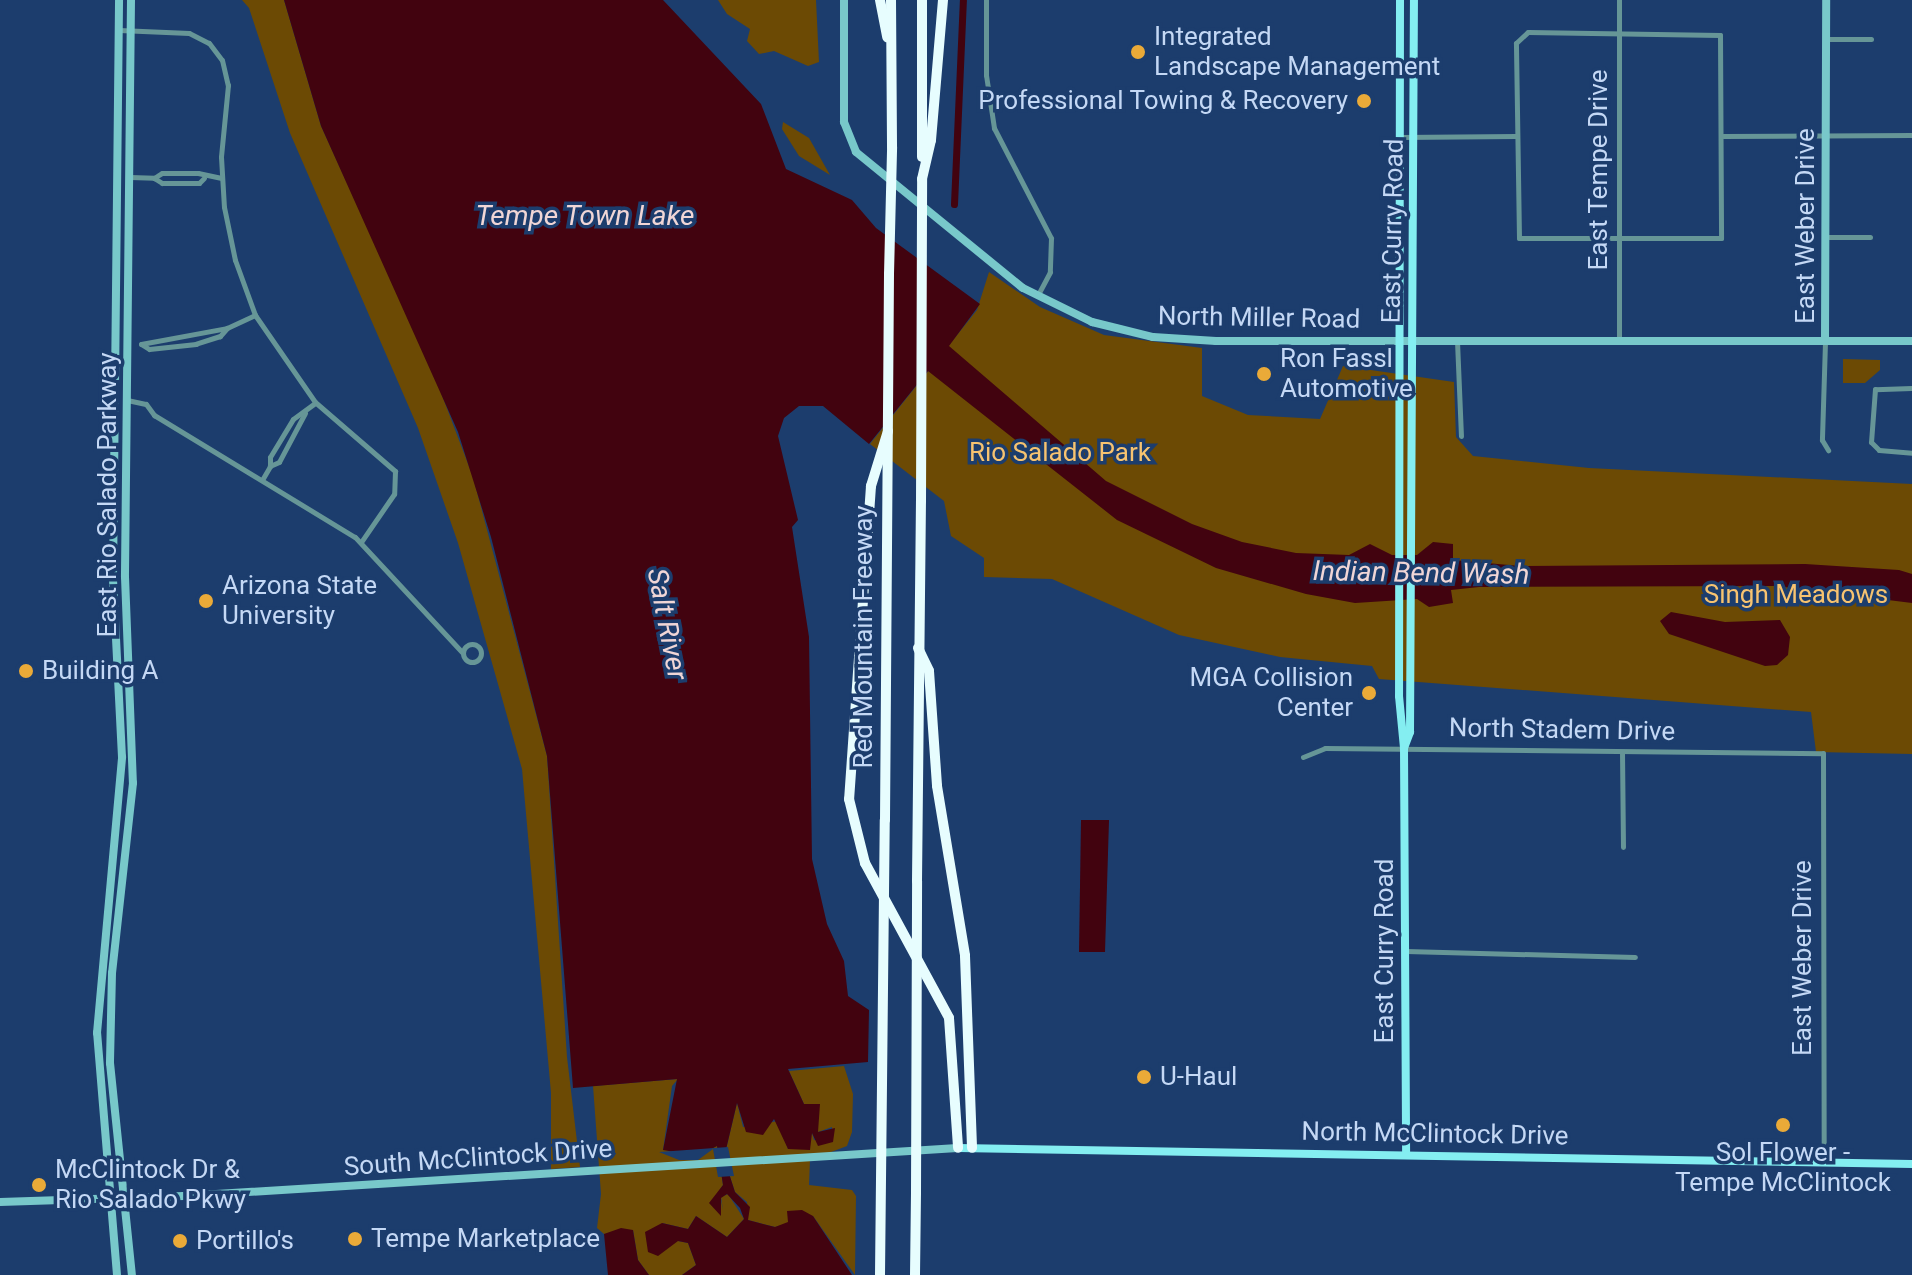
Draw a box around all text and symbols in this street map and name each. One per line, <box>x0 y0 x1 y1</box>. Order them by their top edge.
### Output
place label: Integrated Landscape Management <box>1154 21 1440 82</box>
marker: Integrated Landscape Management <box>1129 43 1147 61</box>
street label: East Tempe Drive <box>1583 69 1615 271</box>
place label: Professional Towing & Recovery <box>978 85 1348 117</box>
marker: Professional Towing & Recovery <box>1355 92 1373 110</box>
street label: East Weber Drive <box>1790 128 1822 324</box>
street label: East Curry Road <box>1376 138 1410 324</box>
water label: Tempe Town Lake <box>475 199 695 233</box>
street label: North Miller Road <box>1158 301 1360 335</box>
place label: Ron Fassl Automotive <box>1280 343 1413 404</box>
street label: East Rio Salado Parkway <box>92 352 124 638</box>
marker: Ron Fassl Automotive <box>1255 365 1273 383</box>
park label: Rio Salado Park <box>969 437 1151 469</box>
street label: Red Mountain Freeway <box>848 506 880 768</box>
water label: Indian Bend Wash <box>1312 554 1530 592</box>
water label: Salt River <box>640 565 694 683</box>
place label: Arizona State University <box>222 570 377 632</box>
park label: Singh Meadows <box>1704 579 1888 611</box>
marker: Arizona State University <box>197 592 215 610</box>
place label: Building A <box>42 655 159 687</box>
marker: Building A <box>17 662 35 680</box>
place label: MGA Collision Center <box>1190 662 1353 724</box>
marker: MGA Collision Center <box>1360 684 1378 702</box>
street label: North Stadem Drive <box>1449 712 1675 748</box>
street label: East Curry Road <box>1369 859 1401 1043</box>
street label: East Weber Drive <box>1787 860 1819 1056</box>
place label: U-Haul <box>1160 1061 1237 1093</box>
marker: U-Haul <box>1135 1068 1153 1086</box>
street label: North McClintock Drive <box>1301 1116 1569 1152</box>
marker: Sol Flower - Tempe McClintock <box>1774 1116 1792 1134</box>
street label: South McClintock Drive <box>343 1133 613 1183</box>
place label: Sol Flower - Tempe McClintock <box>1675 1137 1891 1198</box>
place label: McClintock Dr & Rio Salado Pkwy <box>55 1154 246 1216</box>
marker: McClintock Dr & Rio Salado Pkwy <box>30 1176 48 1194</box>
place label: Tempe Marketplace <box>371 1223 600 1255</box>
place label: Portillo's <box>196 1225 294 1257</box>
marker: Tempe Marketplace <box>346 1230 364 1248</box>
marker: Portillo's <box>171 1232 189 1250</box>

